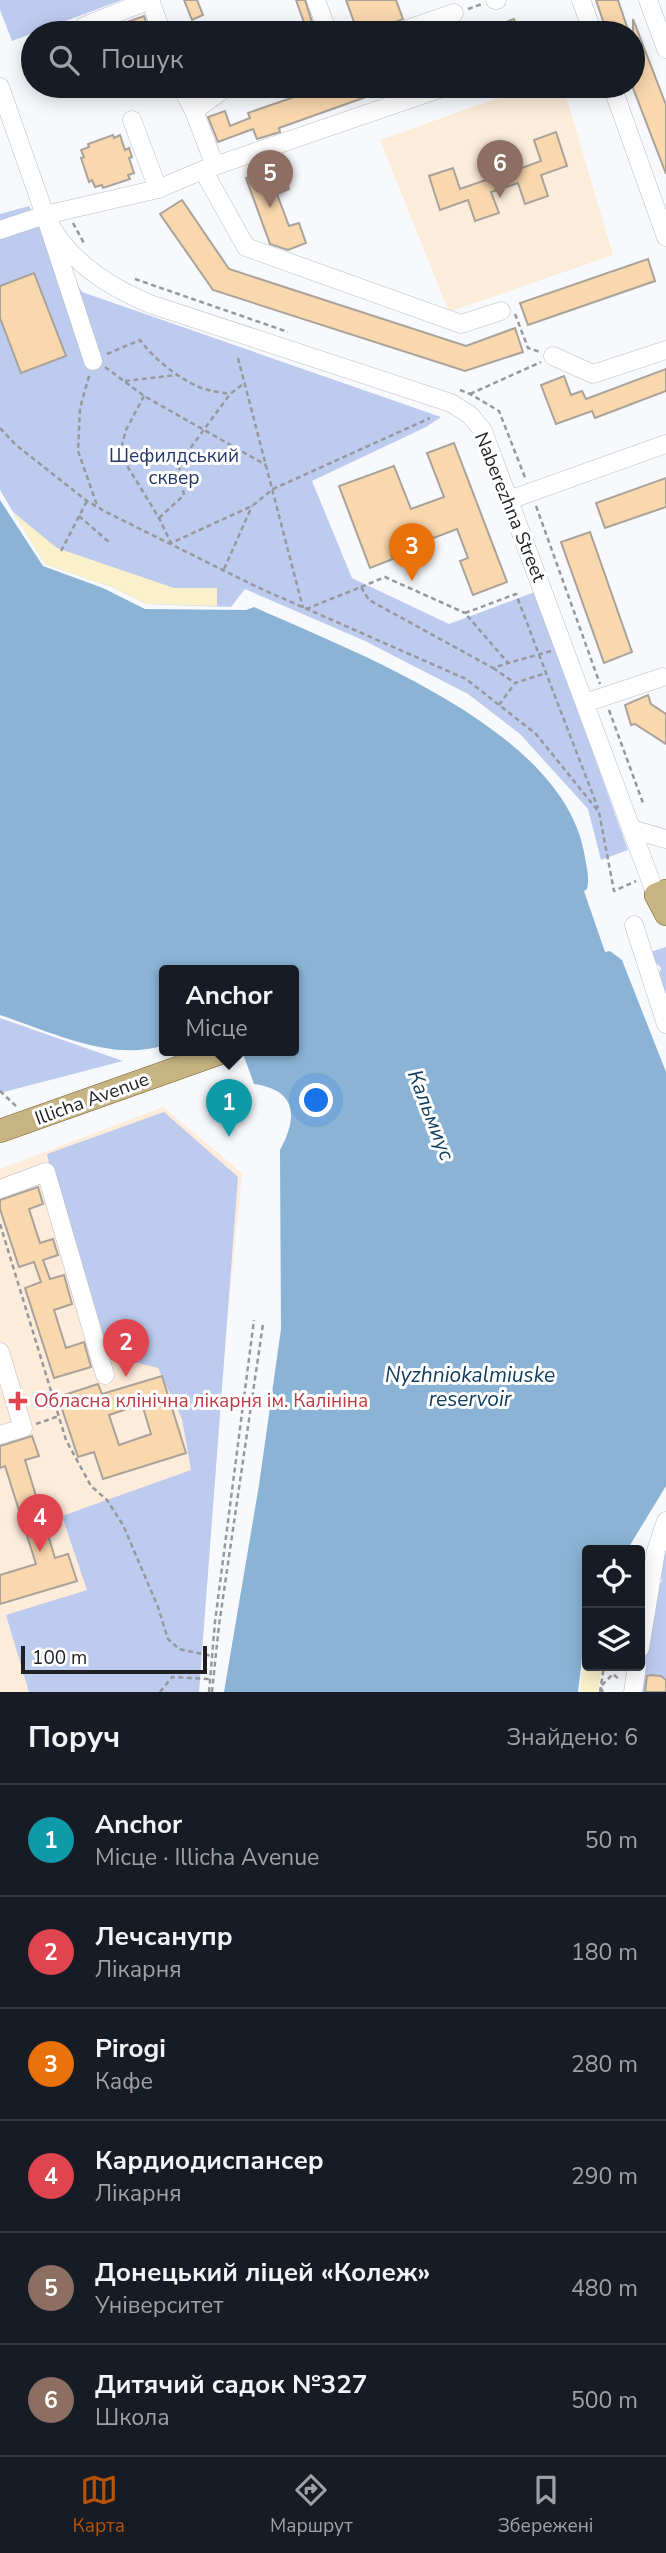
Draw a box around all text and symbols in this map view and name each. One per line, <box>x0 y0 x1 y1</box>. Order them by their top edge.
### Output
search box <box>21 21 645 98</box>
icon: search <box>45 41 83 79</box>
text: Пошук <box>101 42 183 77</box>
pin: 6 <box>477 140 523 198</box>
pin: 5 <box>247 150 293 208</box>
street label: Naberezhna Street <box>468 428 552 586</box>
park label: Шефилдський сквер <box>109 443 239 491</box>
pin: 3 <box>389 523 435 581</box>
popup <box>159 965 299 1056</box>
text: Anchor <box>185 978 273 1013</box>
text: Місце <box>185 1013 248 1044</box>
street label: Illicha Avenue <box>31 1066 153 1132</box>
water label: Кальмиус <box>401 1066 461 1164</box>
pin: 1 <box>206 1079 252 1137</box>
your location <box>299 1083 333 1117</box>
pin: 2 <box>103 1319 149 1377</box>
water label: Nyzhniokalmiuske reservoir <box>385 1361 555 1413</box>
place label: Обласна клінічна лікарня ім. Калініна <box>34 1388 368 1414</box>
marker: Обласна клінічна лікарня ім. Калініна <box>8 1391 28 1411</box>
pin: 4 <box>17 1494 63 1552</box>
map controls <box>582 1545 645 1671</box>
button: locate <box>582 1545 645 1608</box>
button: layers <box>582 1608 645 1671</box>
scale bar <box>21 1643 206 1675</box>
text: 100 m <box>32 1645 87 1671</box>
text: Поруч <box>28 1717 120 1758</box>
text: Знайдено: 6 <box>506 1722 638 1753</box>
text: Anchor <box>95 1807 182 1842</box>
text: 1 <box>44 1825 58 1856</box>
text: 50 m <box>585 1825 638 1856</box>
text: Місце · Illicha Avenue <box>95 1842 319 1873</box>
text: Лечсанупр <box>95 1919 233 1954</box>
text: 2 <box>44 1937 58 1968</box>
text: 180 m <box>571 1937 638 1968</box>
text: Лікарня <box>95 1954 182 1985</box>
text: Pirogi <box>95 2031 166 2066</box>
text: 3 <box>44 2049 58 2080</box>
text: 280 m <box>571 2049 638 2080</box>
text: Кафе <box>95 2066 153 2097</box>
text: Кардиодиспансер <box>95 2143 324 2178</box>
text: 4 <box>44 2161 58 2192</box>
text: 290 m <box>571 2161 638 2192</box>
text: Лікарня <box>95 2178 182 2209</box>
text: Донецький ліцей «Колеж» <box>95 2255 430 2290</box>
text: 5 <box>44 2273 58 2304</box>
text: 480 m <box>571 2273 638 2304</box>
text: Університет <box>95 2290 224 2321</box>
text: Дитячий садок №327 <box>95 2367 367 2402</box>
text: 6 <box>44 2385 58 2416</box>
text: 500 m <box>571 2385 638 2416</box>
text: Школа <box>95 2402 170 2433</box>
tab: Карта <box>73 2471 125 2539</box>
tab: Маршрут <box>270 2471 353 2539</box>
tab: Збережені <box>498 2471 593 2539</box>

